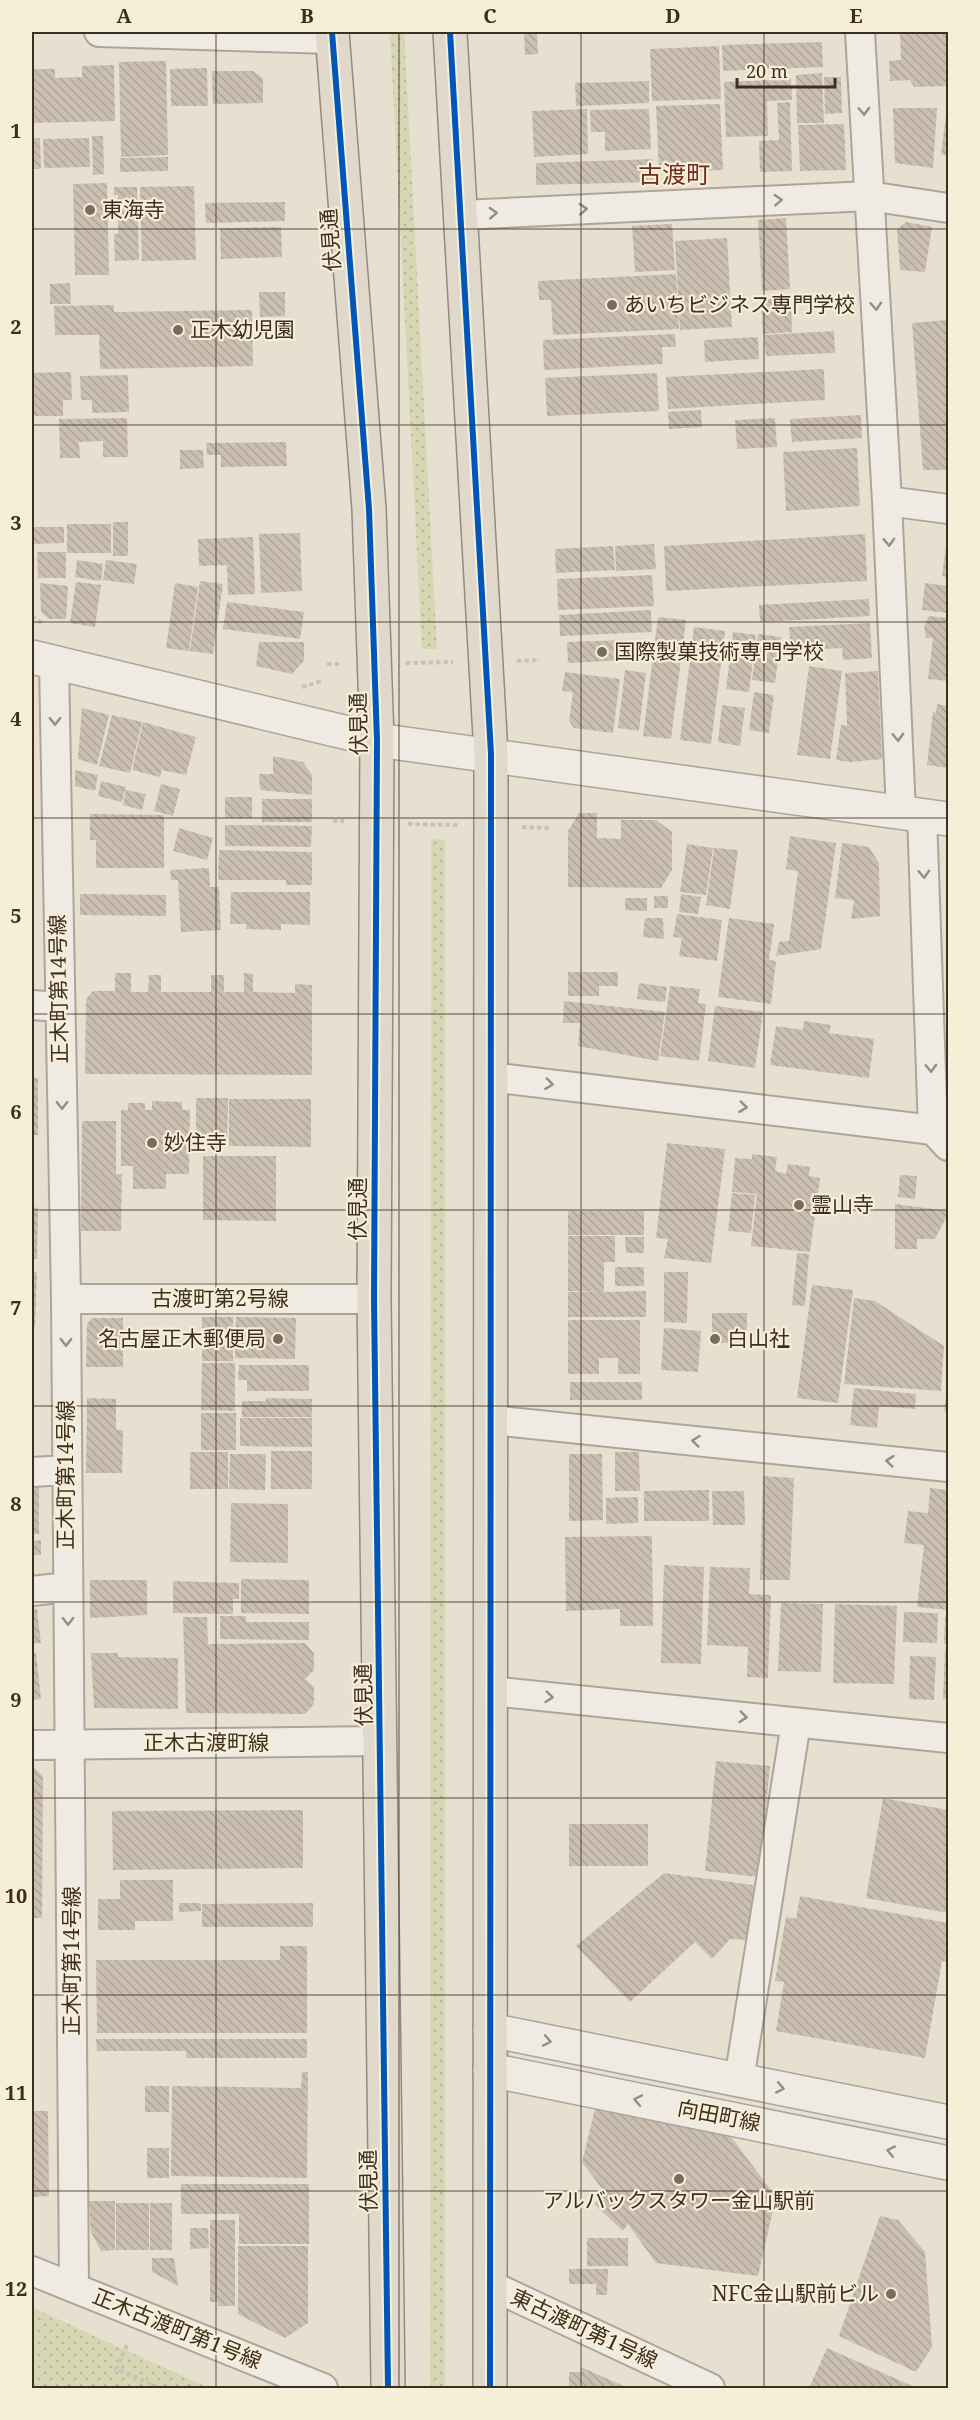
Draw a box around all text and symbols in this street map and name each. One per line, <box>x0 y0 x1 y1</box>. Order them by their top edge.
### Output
text: A <box>116 2 132 29</box>
text: B <box>300 2 314 29</box>
text: C <box>483 2 497 29</box>
text: D <box>665 2 681 29</box>
text: E <box>849 2 863 29</box>
scale bar <box>737 51 834 89</box>
text: 20 m <box>746 59 788 83</box>
one-way arrow <box>858 106 871 115</box>
text: 1 <box>10 117 22 144</box>
district label: 古渡町 <box>638 157 710 190</box>
one-way arrow <box>774 193 783 206</box>
place label: 東海寺 <box>102 195 165 223</box>
one-way arrow <box>579 202 588 215</box>
marker: 東海寺 <box>83 203 97 217</box>
one-way arrow <box>488 207 497 220</box>
street label: 伏見通 <box>314 208 346 272</box>
place label: あいちビジネス専門学校 <box>624 290 855 318</box>
marker: あいちビジネス専門学校 <box>605 298 619 312</box>
one-way arrow <box>869 301 882 310</box>
text: 2 <box>10 313 22 340</box>
place label: 正木幼児園 <box>190 315 295 343</box>
marker: 正木幼児園 <box>171 323 185 337</box>
text: 3 <box>10 509 22 536</box>
one-way arrow <box>883 538 896 547</box>
place label: 国際製菓技術専門学校 <box>614 637 824 665</box>
marker: 国際製菓技術専門学校 <box>595 645 609 659</box>
street label: 伏見通 <box>343 692 373 756</box>
text: 4 <box>10 705 22 732</box>
one-way arrow <box>49 717 61 726</box>
one-way arrow <box>891 732 904 741</box>
one-way arrow <box>917 869 930 878</box>
text: 5 <box>10 902 22 929</box>
street label: 正木町第14号線 <box>43 914 73 1064</box>
one-way arrow <box>924 1064 937 1073</box>
one-way arrow <box>545 1077 554 1089</box>
text: 6 <box>10 1098 22 1125</box>
one-way arrow <box>55 1100 68 1109</box>
one-way arrow <box>738 1100 747 1113</box>
place label: 妙住寺 <box>164 1128 227 1156</box>
marker: 妙住寺 <box>145 1136 159 1150</box>
street label: 伏見通 <box>343 1178 371 1241</box>
place label: 霊山寺 <box>811 1190 874 1218</box>
marker: 霊山寺 <box>792 1198 806 1212</box>
street label: 古渡町第2号線 <box>151 1284 289 1312</box>
text: 7 <box>10 1294 22 1321</box>
place label: 名古屋正木郵便局 <box>98 1324 266 1352</box>
place label: 白山社 <box>727 1324 790 1352</box>
marker: 名古屋正木郵便局 <box>271 1332 285 1346</box>
marker: 白山社 <box>708 1332 722 1346</box>
one-way arrow <box>60 1337 72 1346</box>
street label: 正木町第14号線 <box>51 1400 79 1550</box>
one-way arrow <box>692 1435 701 1448</box>
one-way arrow <box>886 1455 895 1468</box>
text: 8 <box>10 1490 22 1517</box>
one-way arrow <box>62 1616 74 1625</box>
street label: 伏見通 <box>348 1663 378 1727</box>
text: 9 <box>10 1686 22 1713</box>
one-way arrow <box>544 1690 553 1703</box>
one-way arrow <box>738 1711 747 1723</box>
street label: 正木古渡町線 <box>143 1728 269 1756</box>
text: 10 <box>5 1882 27 1909</box>
street label: 正木町第14号線 <box>57 1886 85 2036</box>
one-way arrow <box>542 2034 552 2047</box>
text: 11 <box>5 2079 27 2106</box>
one-way arrow <box>775 2081 785 2094</box>
street label: 向田町線 <box>675 2093 763 2137</box>
one-way arrow <box>634 2094 644 2107</box>
one-way arrow <box>886 2145 896 2158</box>
street label: 伏見通 <box>353 2149 383 2213</box>
marker: アルバックスタワー金山駅前 <box>672 2172 686 2186</box>
place label: アルバックスタワー金山駅前 <box>543 2186 815 2214</box>
text: 12 <box>5 2275 27 2302</box>
place label: NFC金山駅前ビル <box>712 2279 879 2307</box>
street label: 正木古渡町第1号線 <box>89 2281 266 2375</box>
street label: 東古渡町第1号線 <box>507 2282 662 2374</box>
marker: NFC金山駅前ビル <box>884 2287 898 2301</box>

